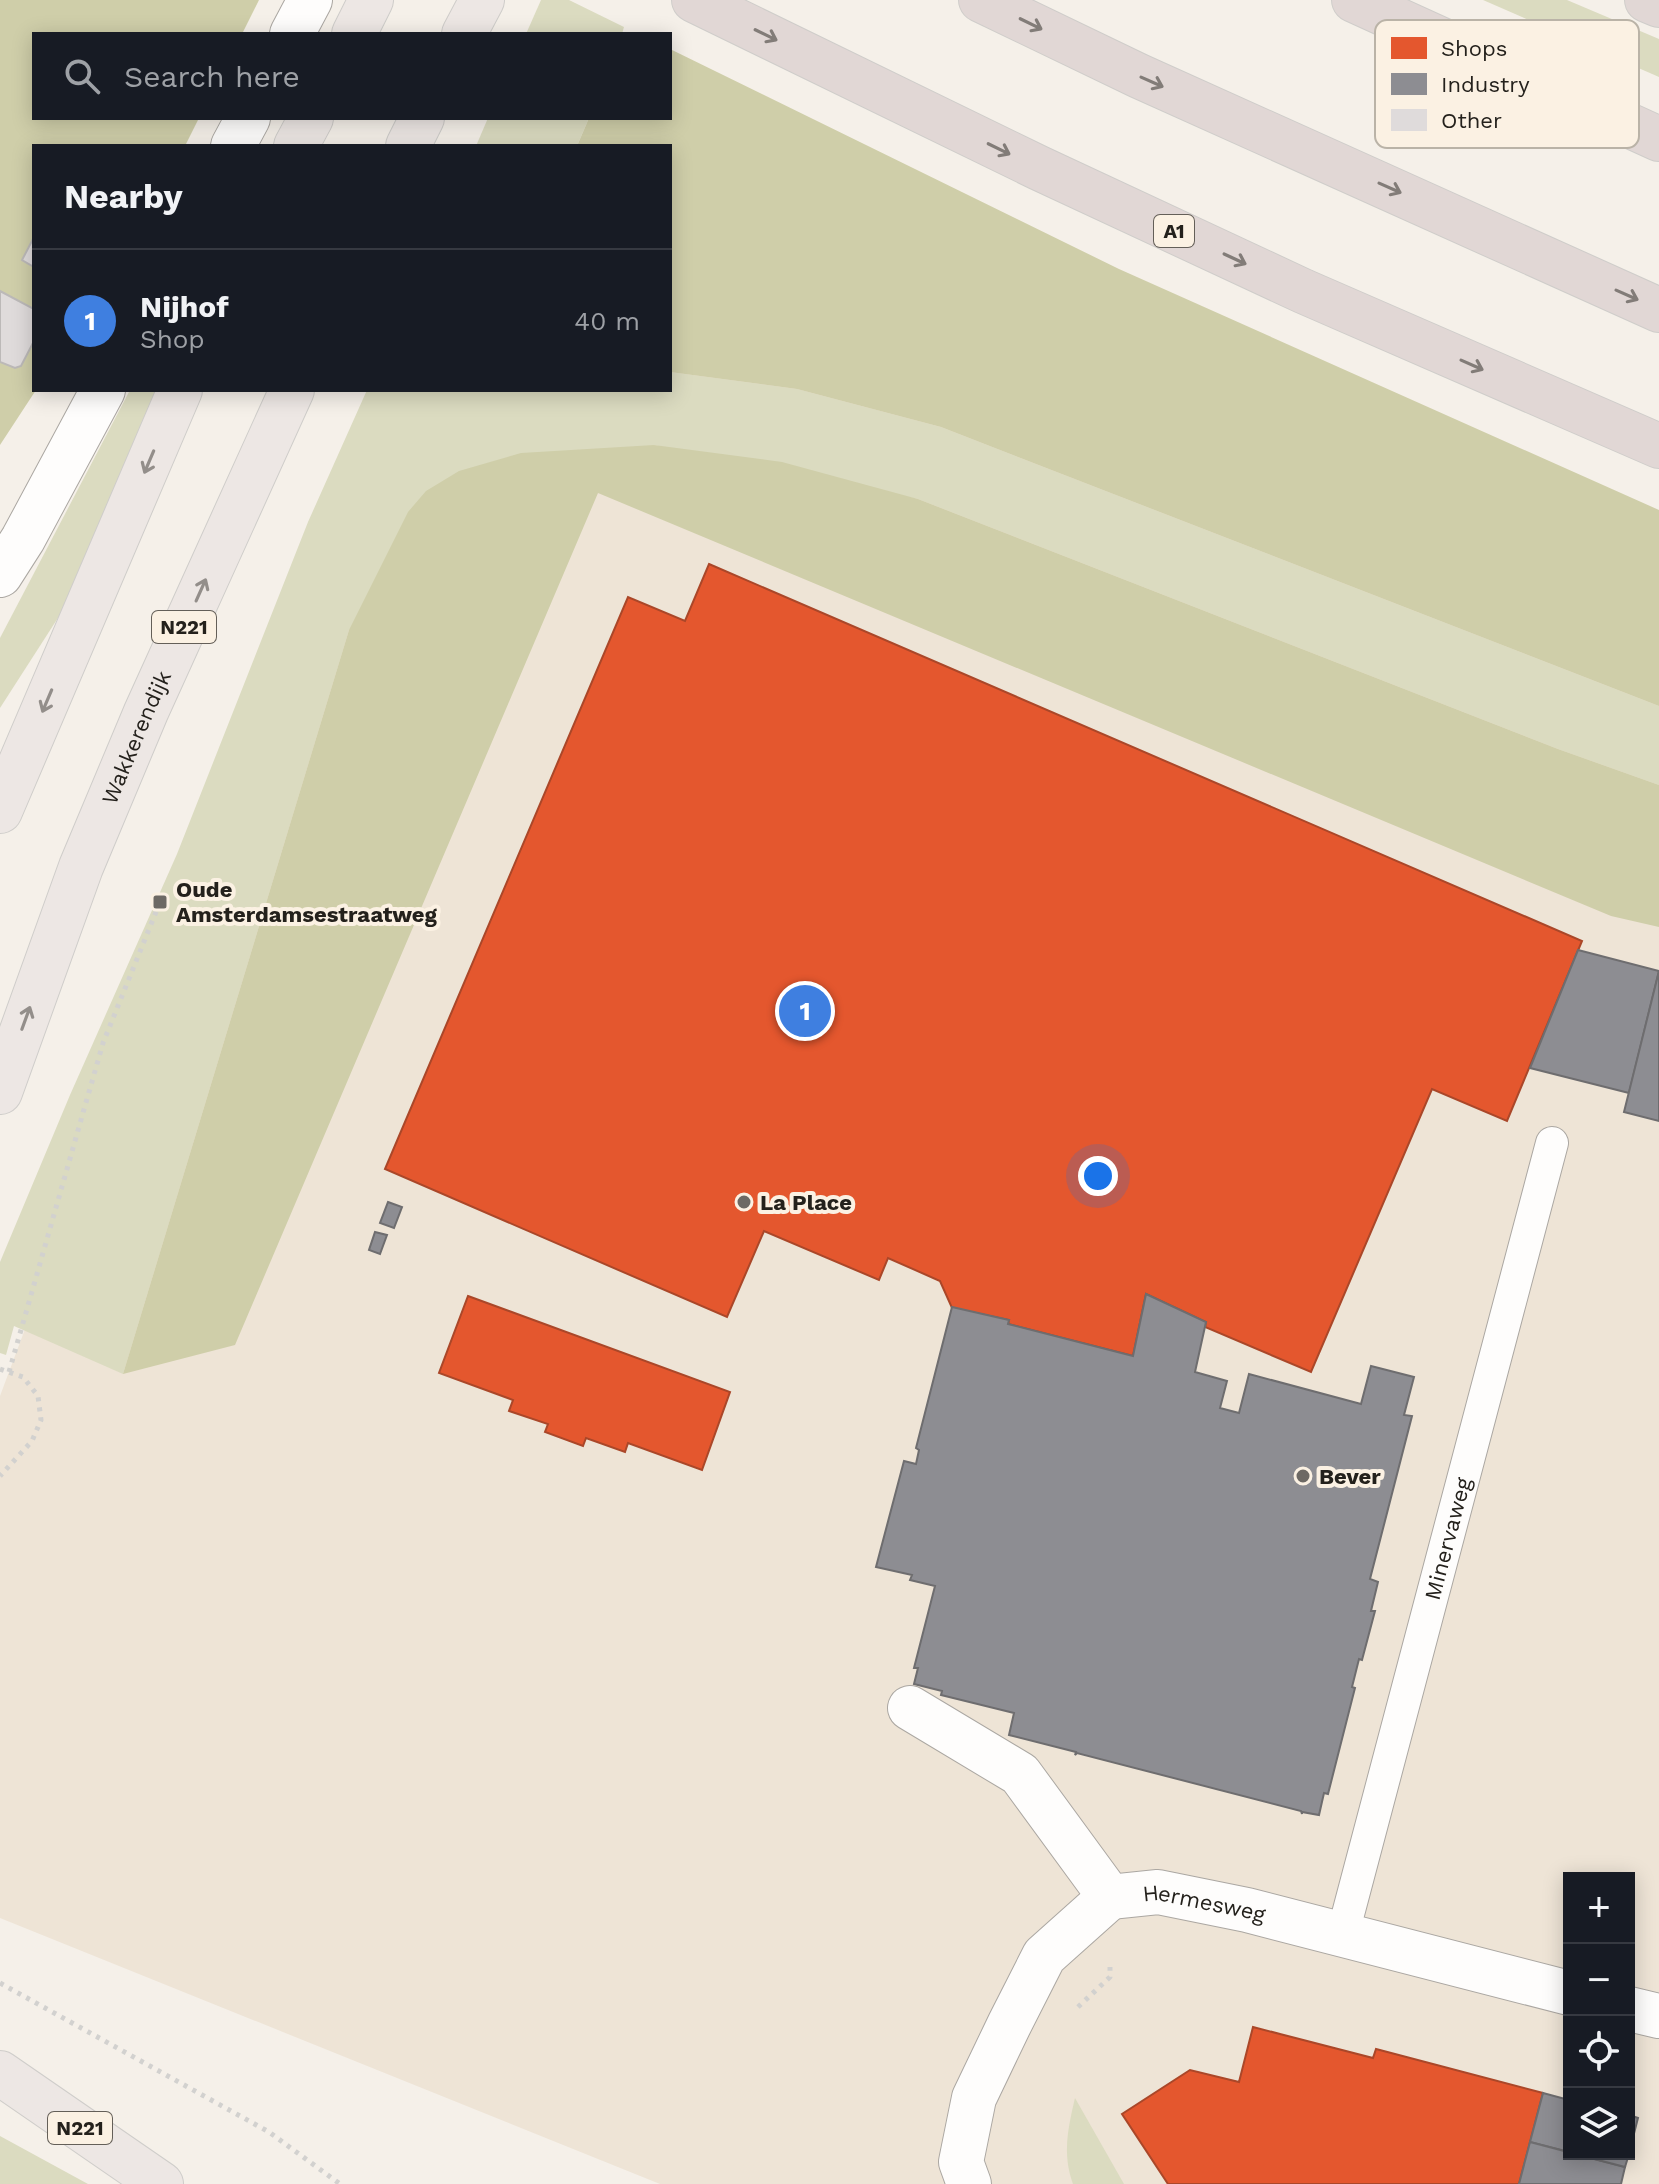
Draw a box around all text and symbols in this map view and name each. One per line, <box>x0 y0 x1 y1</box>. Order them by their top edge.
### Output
one-way arrow <box>1019 17 1043 32</box>
legend <box>1375 20 1639 148</box>
one-way arrow <box>753 28 777 43</box>
search box <box>32 32 672 120</box>
text: Shops <box>1441 36 1507 61</box>
icon: search <box>60 54 104 98</box>
text: Search here <box>124 59 300 94</box>
text: Industry <box>1441 72 1530 97</box>
one-way arrow <box>1140 75 1164 90</box>
text: Other <box>1441 108 1502 133</box>
one-way arrow <box>987 142 1011 157</box>
text: Nearby <box>64 176 183 216</box>
one-way arrow <box>1377 182 1401 197</box>
road number: A1 <box>1154 215 1194 247</box>
one-way arrow <box>1222 252 1246 267</box>
one-way arrow <box>1614 288 1638 303</box>
text: Nijhof <box>140 289 229 324</box>
text: 1 <box>84 306 96 336</box>
text: 40 m <box>574 306 640 336</box>
text: Shop <box>140 324 205 354</box>
one-way arrow <box>1460 358 1484 373</box>
one-way arrow <box>140 449 155 473</box>
one-way arrow <box>194 578 209 603</box>
road number: N221 <box>152 611 216 643</box>
street label: Wakkerendijk <box>96 667 176 808</box>
one-way arrow <box>39 688 54 713</box>
place label: Oude Amsterdamsestraatweg <box>176 877 438 927</box>
marker: Oude Amsterdamsestraatweg <box>151 893 169 911</box>
pin: 1 <box>779 981 831 1041</box>
one-way arrow <box>20 1006 35 1031</box>
your location <box>1078 1156 1118 1196</box>
place label: La Place <box>760 1190 852 1215</box>
marker: La Place <box>735 1193 753 1211</box>
place label: Bever <box>1319 1464 1381 1489</box>
marker: Bever <box>1294 1467 1312 1485</box>
street label: Minervaweg <box>1419 1474 1476 1603</box>
map controls <box>1563 1872 1635 2160</box>
button: + <box>1563 1872 1635 1944</box>
street label: Hermesweg <box>1141 1879 1268 1927</box>
button: − <box>1563 1944 1635 2016</box>
button: locate <box>1563 2016 1635 2088</box>
button: layers <box>1563 2088 1635 2160</box>
road number: N221 <box>48 2112 112 2144</box>

